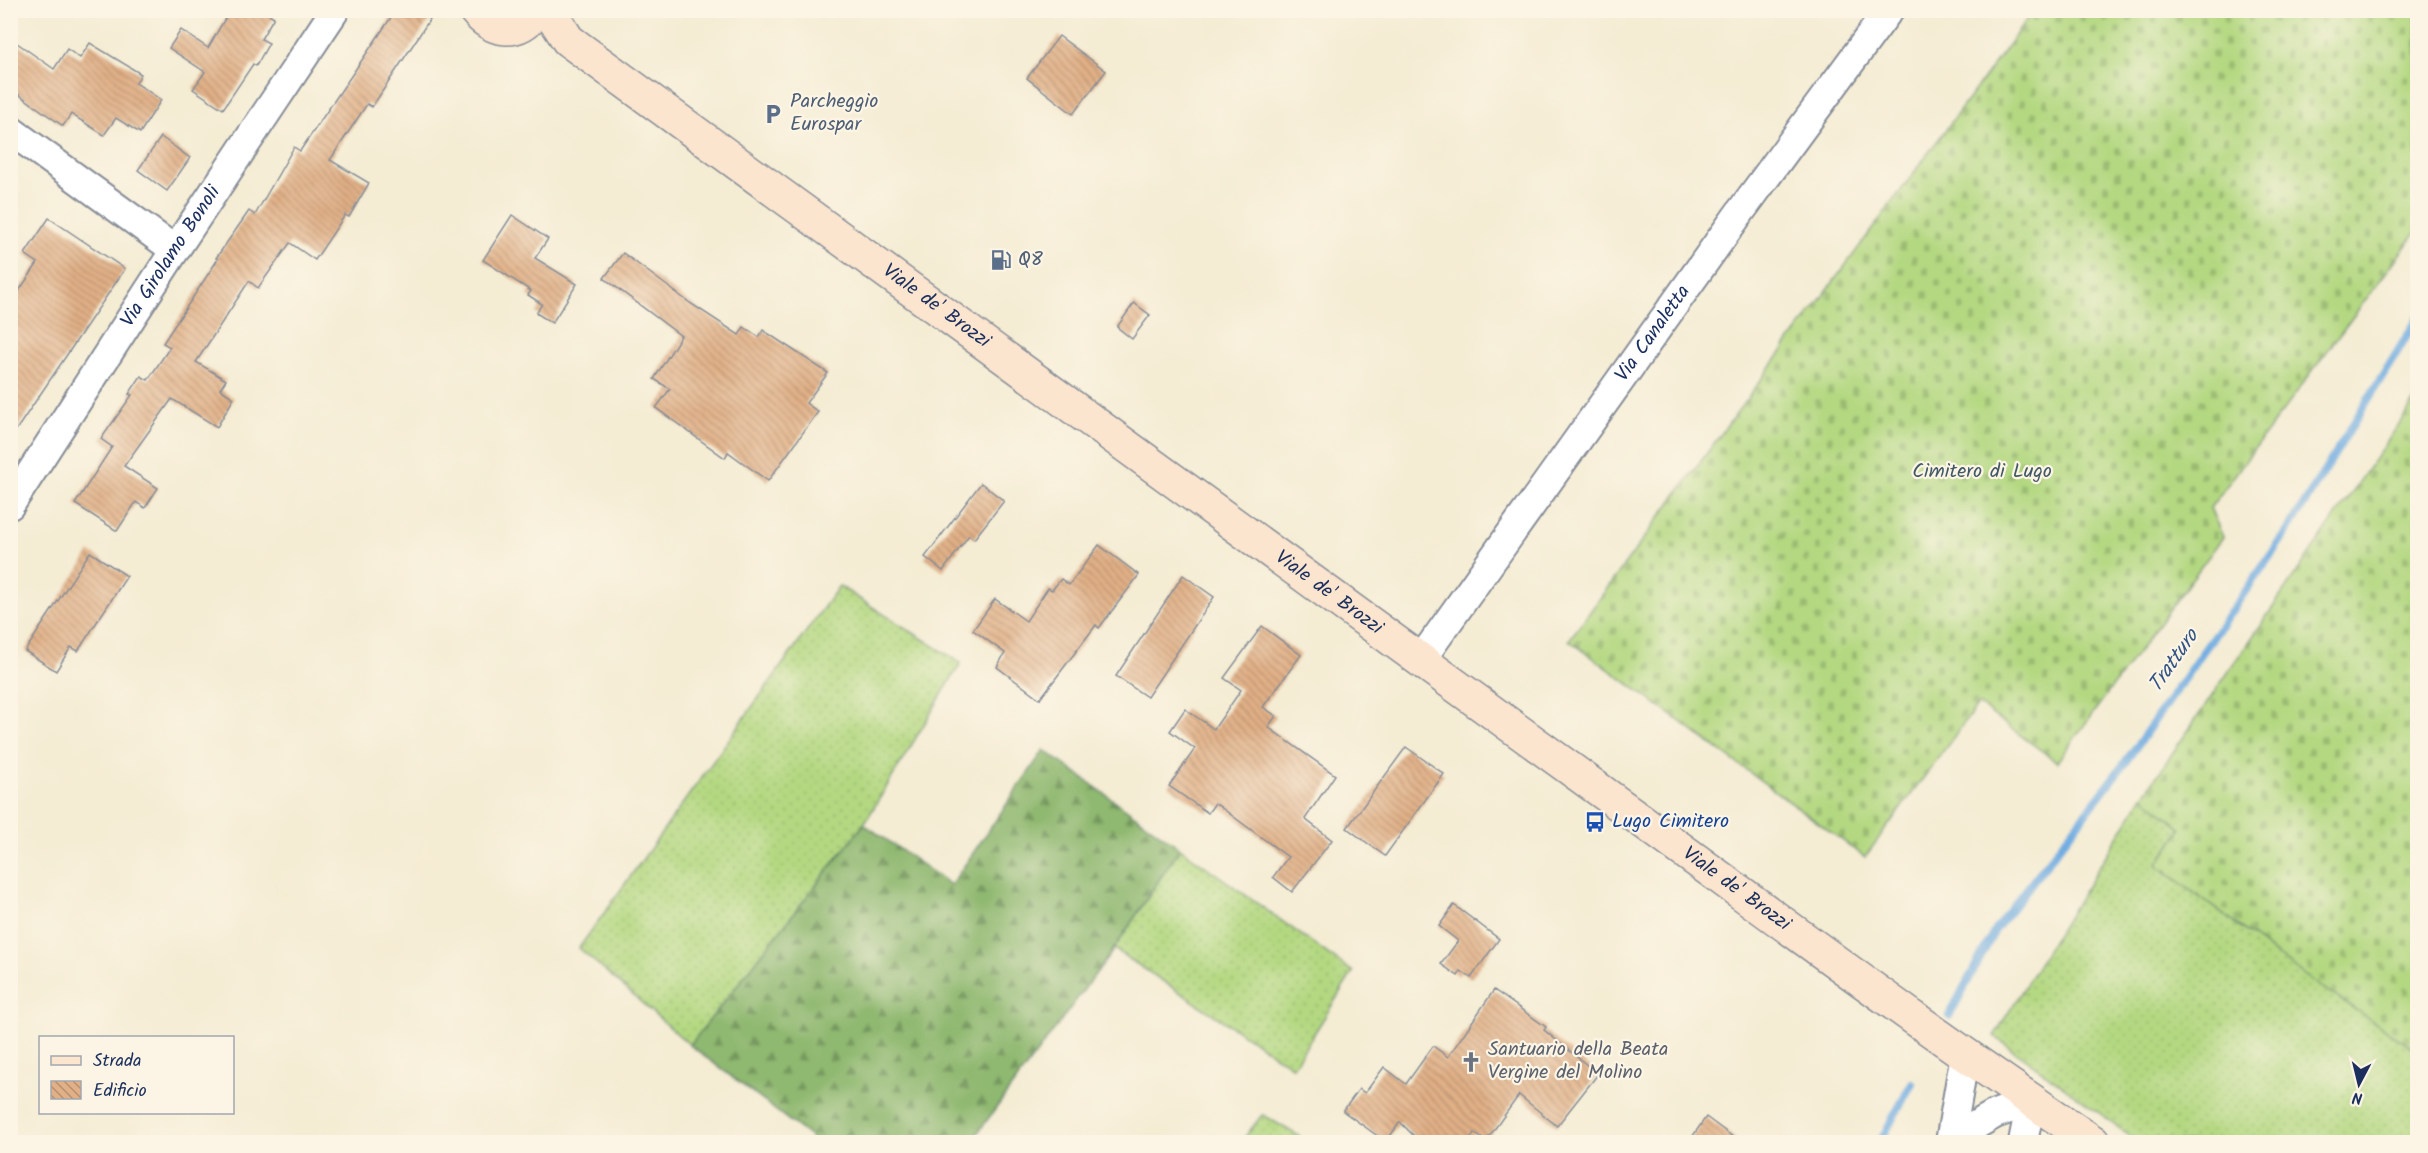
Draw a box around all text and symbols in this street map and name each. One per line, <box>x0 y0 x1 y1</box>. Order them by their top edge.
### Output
place label: Parcheggio Eurospar <box>790 86 878 141</box>
parking icon: Parcheggio Eurospar <box>761 102 785 126</box>
street label: Via Girolamo Bonoli <box>113 178 230 334</box>
place label: Q8 <box>1018 244 1044 276</box>
fuel station icon: Q8 <box>989 248 1013 272</box>
street label: Viale de' Brozzi <box>875 256 998 358</box>
street label: Via Canaletta <box>1608 278 1699 389</box>
park label: Cimitero di Lugo <box>1912 456 2052 488</box>
street label: Viale de' Brozzi <box>1268 543 1391 644</box>
water label: Tratturo <box>2140 621 2209 699</box>
place label: Lugo Cimitero <box>1612 806 1729 838</box>
bus stop icon: Lugo Cimitero <box>1583 810 1607 834</box>
street label: Viale de' Brozzi <box>1675 839 1798 941</box>
place label: Santuario della Beata Vergine del Molino <box>1488 1034 1668 1089</box>
legend <box>39 1036 234 1114</box>
text: Strada <box>93 1047 141 1076</box>
church icon: Santuario della Beata Vergine del Molino <box>1459 1050 1483 1074</box>
north arrow <box>2329 1054 2389 1114</box>
text: Edificio <box>93 1077 147 1106</box>
text: N <box>2351 1084 2364 1110</box>

